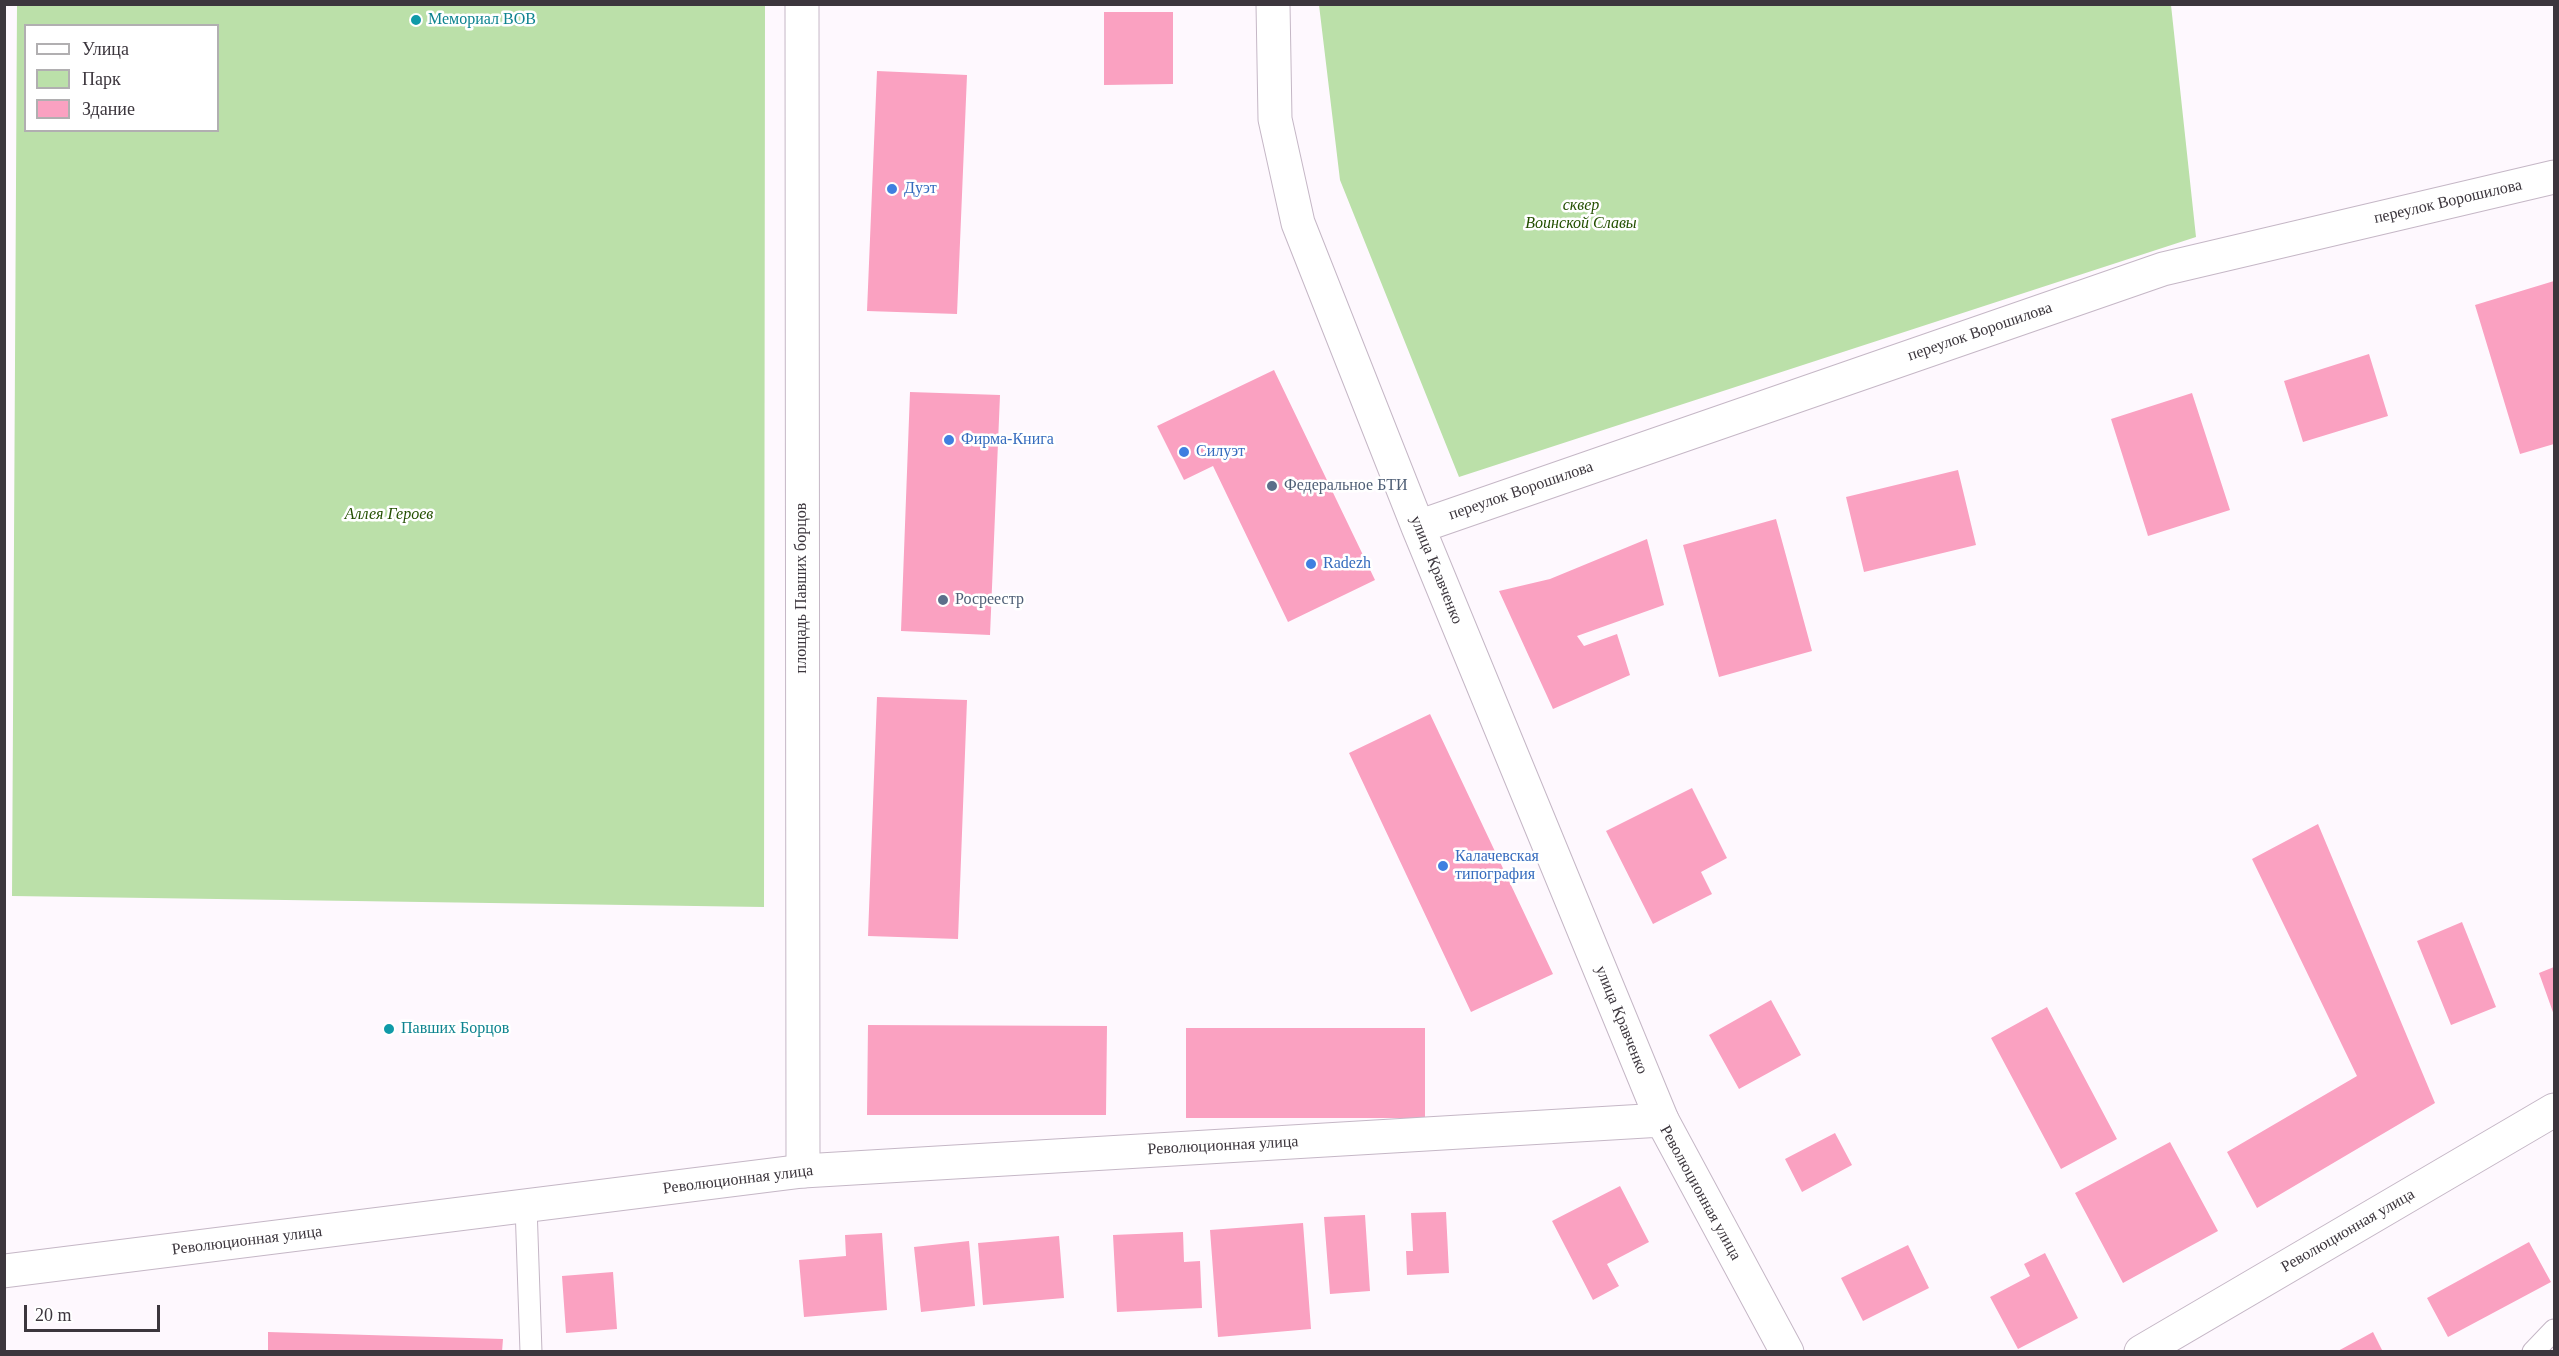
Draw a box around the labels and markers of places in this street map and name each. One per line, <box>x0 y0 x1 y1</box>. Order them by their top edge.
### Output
place label: Мемориал ВОВ <box>428 10 536 30</box>
marker: Мемориал ВОВ <box>409 13 423 27</box>
place label: Дуэт <box>904 179 937 199</box>
marker: Дуэт <box>885 182 899 196</box>
place label: Фирма-Книга <box>961 430 1054 450</box>
marker: Фирма-Книга <box>942 433 956 447</box>
place label: Силуэт <box>1196 442 1245 462</box>
marker: Силуэт <box>1177 445 1191 459</box>
place label: Федеральное БТИ <box>1284 476 1407 496</box>
marker: Федеральное БТИ <box>1265 479 1279 493</box>
place label: Radezh <box>1323 554 1371 574</box>
marker: Radezh <box>1304 557 1318 571</box>
place label: Росреестр <box>955 590 1024 610</box>
marker: Росреестр <box>936 593 950 607</box>
place label: Калачевская типография <box>1455 847 1539 885</box>
marker: Калачевская типография <box>1436 859 1450 873</box>
place label: Павших Борцов <box>401 1019 509 1039</box>
marker: Павших Борцов <box>382 1022 396 1036</box>

